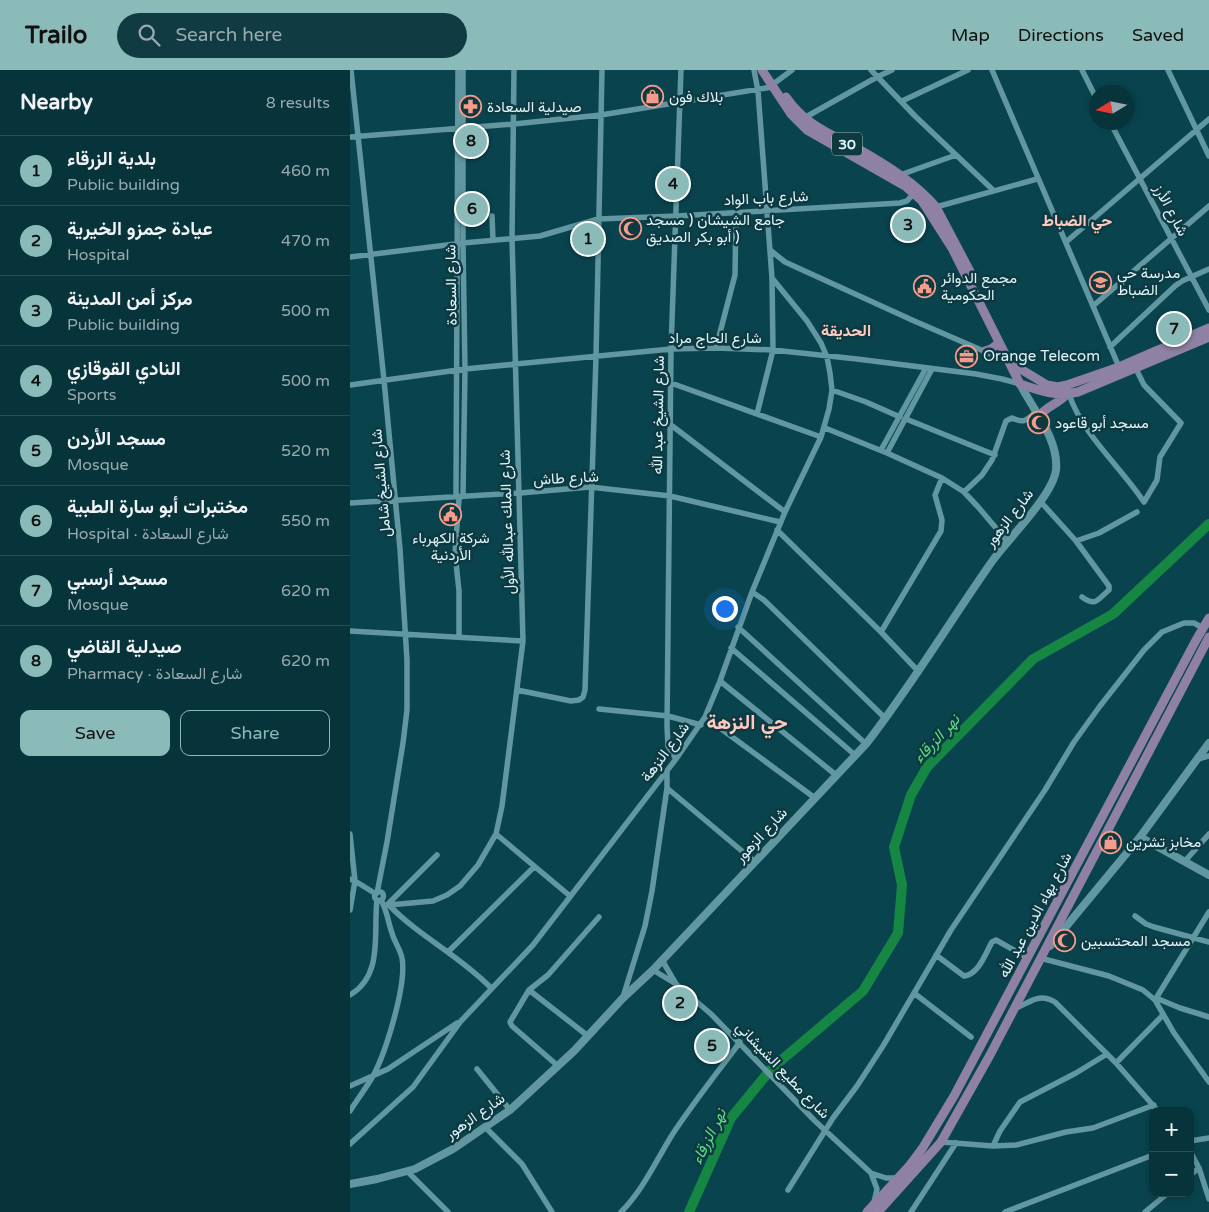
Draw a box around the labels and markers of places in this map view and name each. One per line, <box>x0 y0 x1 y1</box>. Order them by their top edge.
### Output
shop icon: بلاك فون <box>641 85 665 109</box>
place label: بلاك فون <box>669 88 723 106</box>
pharmacy icon: صيدلية السعادة <box>459 95 483 119</box>
place label: صيدلية السعادة <box>487 98 582 116</box>
pin: 8 <box>455 122 487 160</box>
pin: 4 <box>657 165 689 203</box>
pin: 6 <box>456 190 488 228</box>
pin: 3 <box>892 206 924 244</box>
place label: جامع الشيشان ( مسجد أبو بكر الصديق ) <box>646 211 785 247</box>
mosque icon: جامع الشيشان ( مسجد أبو بكر الصديق ) <box>618 217 642 241</box>
pin: 1 <box>572 220 604 258</box>
place label: مدرسة حي الضباط <box>1117 264 1180 299</box>
place label: مجمع الدوائر الحكومية <box>940 269 1017 304</box>
school or university icon: مدرسة حي الضباط <box>1089 270 1113 294</box>
public building icon: مجمع الدوائر الحكومية <box>913 275 937 299</box>
pin: 7 <box>1158 310 1190 348</box>
office icon: Orange Telecom <box>955 344 979 368</box>
place label: Orange Telecom <box>983 347 1100 365</box>
mosque icon: مسجد أبو قاعود <box>1027 411 1051 435</box>
place label: مسجد أبو قاعود <box>1055 414 1149 432</box>
public building icon: شركة الكهرباء الأردنية <box>439 503 463 527</box>
place label: شركة الكهرباء الأردنية <box>412 529 490 564</box>
shop icon: مخابز تشرين <box>1098 830 1122 854</box>
place label: مخابز تشرين <box>1126 833 1201 852</box>
mosque icon: مسجد المحتسبين <box>1053 929 1077 953</box>
place label: مسجد المحتسبين <box>1081 932 1190 951</box>
pin: 2 <box>664 984 696 1022</box>
pin: 5 <box>696 1027 728 1065</box>

